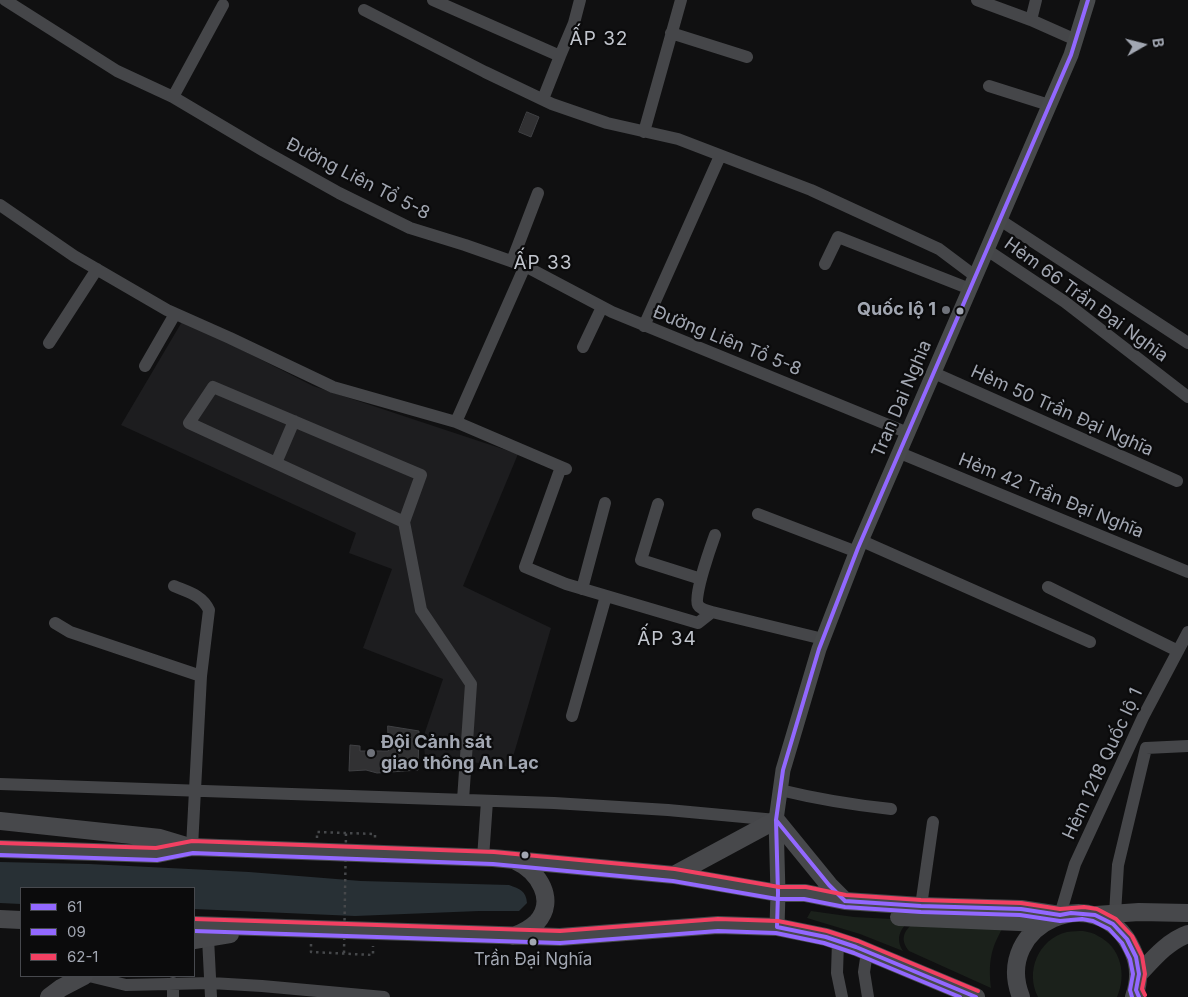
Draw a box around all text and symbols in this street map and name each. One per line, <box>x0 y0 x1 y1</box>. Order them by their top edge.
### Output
north arrow <box>1118 20 1168 70</box>
district label: ẤP 32 <box>569 28 629 50</box>
text: B <box>1149 37 1167 49</box>
street label: Đường Liên Tổ 5-8 <box>283 133 433 225</box>
street label: Hẻm 66 Trần Đại Nghĩa <box>1000 233 1172 367</box>
district label: ẤP 33 <box>513 252 573 274</box>
place label: Quốc lộ 1 <box>857 299 936 321</box>
street label: Đường Liên Tổ 5-8 <box>650 301 804 381</box>
marker: Quốc lộ 1 <box>940 304 952 316</box>
unlabelled marker <box>955 306 965 316</box>
street label: Tran Dai Nghia <box>868 337 936 461</box>
street label: Hẻm 50 Trần Đại Nghĩa <box>967 361 1157 461</box>
street label: Hẻm 42 Trần Đại Nghĩa <box>955 449 1147 543</box>
district label: ẤP 34 <box>637 628 697 650</box>
street label: Hẻm 1218 Quốc lộ 1 <box>1058 685 1148 843</box>
place label: Đội Cảnh sát giao thông An Lạc <box>381 732 539 774</box>
marker: Đội Cảnh sát giao thông An Lạc <box>365 747 377 759</box>
unlabelled marker <box>520 850 530 860</box>
legend <box>20 887 195 977</box>
text: 61 <box>67 897 82 916</box>
text: 09 <box>67 922 86 941</box>
marker: Trần Đại Nghĩa <box>528 937 538 947</box>
text: 62-1 <box>67 947 98 966</box>
place label: Trần Đại Nghĩa <box>474 950 592 970</box>

